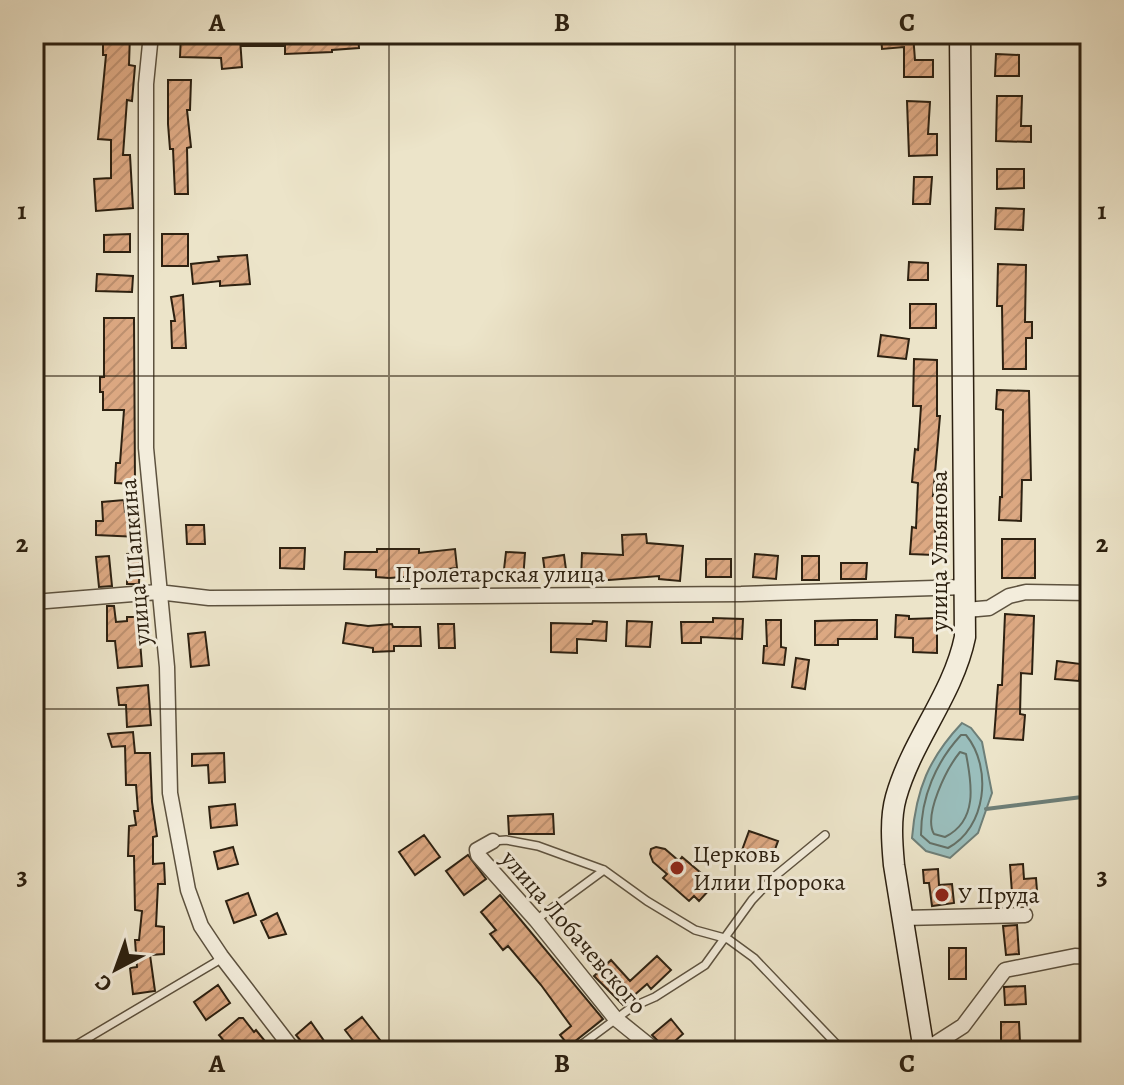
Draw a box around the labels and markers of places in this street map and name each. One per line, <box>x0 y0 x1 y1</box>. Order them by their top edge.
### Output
place label: Церковь Илии Пророка <box>693 838 846 898</box>
marker: Церковь Илии Пророка <box>668 859 686 877</box>
place label: У Пруда <box>958 879 1040 911</box>
marker: У Пруда <box>933 886 951 904</box>

